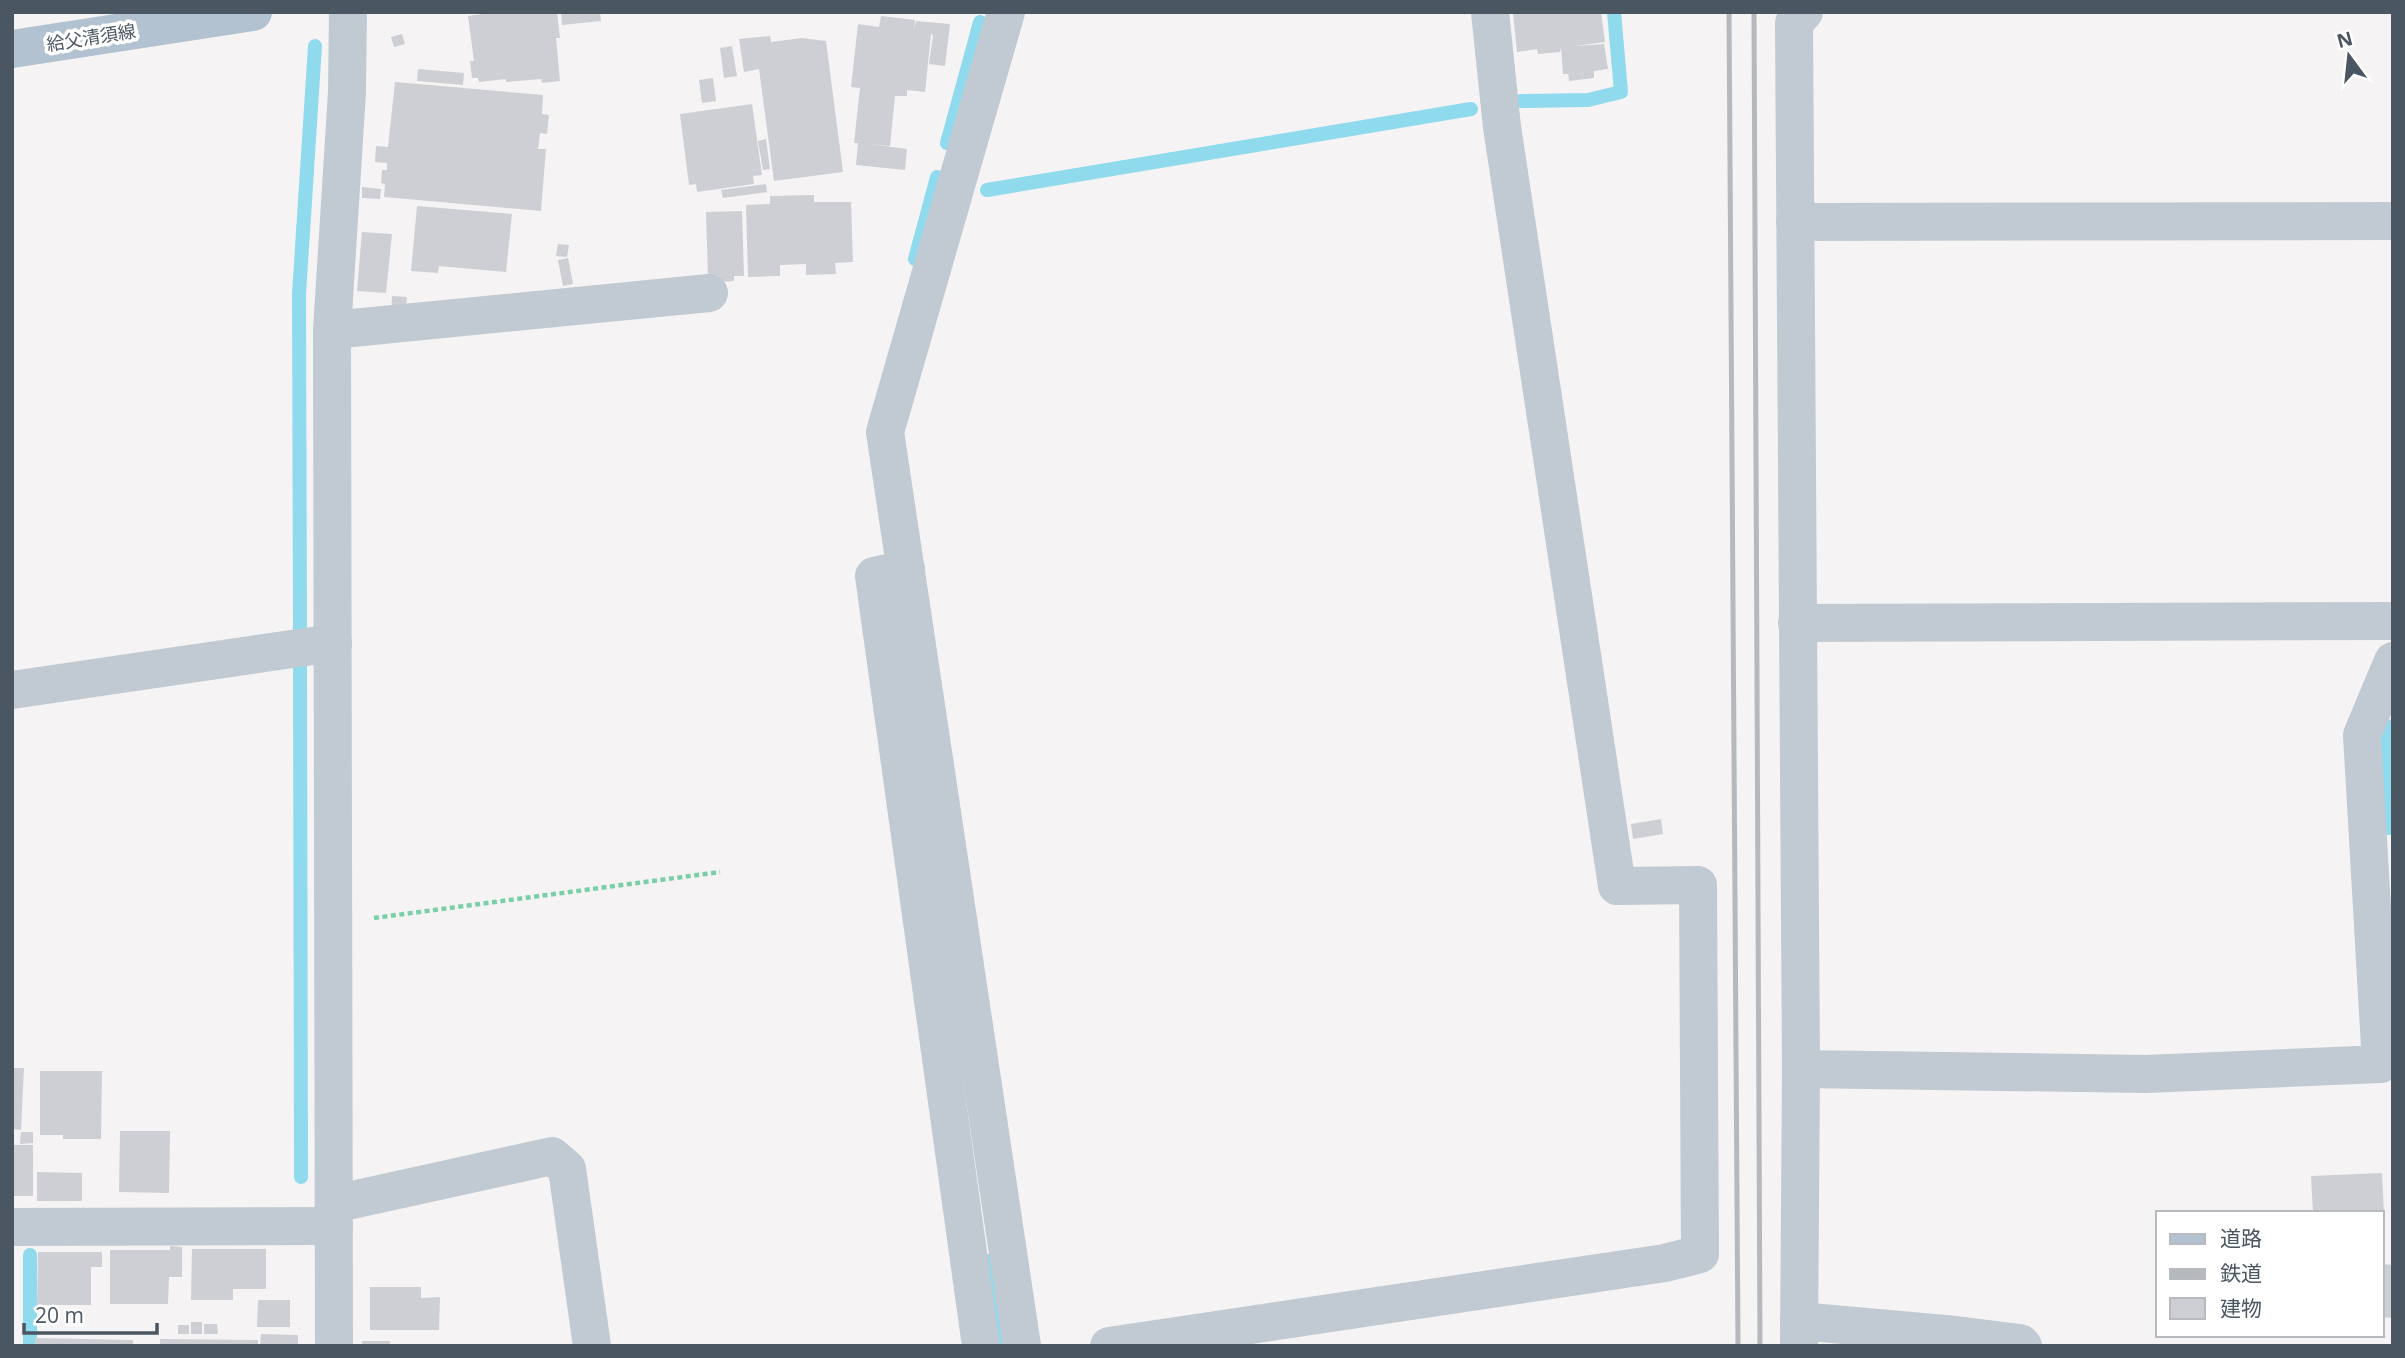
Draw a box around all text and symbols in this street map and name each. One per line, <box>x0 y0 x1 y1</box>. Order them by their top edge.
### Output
street label: 給父清須線 <box>45 18 137 56</box>
north arrow <box>2314 21 2384 91</box>
text: N <box>2334 25 2355 54</box>
legend <box>2156 1211 2384 1337</box>
text: 道路 <box>2220 1224 2262 1252</box>
text: 鉄道 <box>2220 1259 2262 1287</box>
scale bar <box>24 1292 158 1336</box>
text: 建物 <box>2220 1294 2262 1322</box>
text: 20 m <box>35 1301 84 1329</box>

